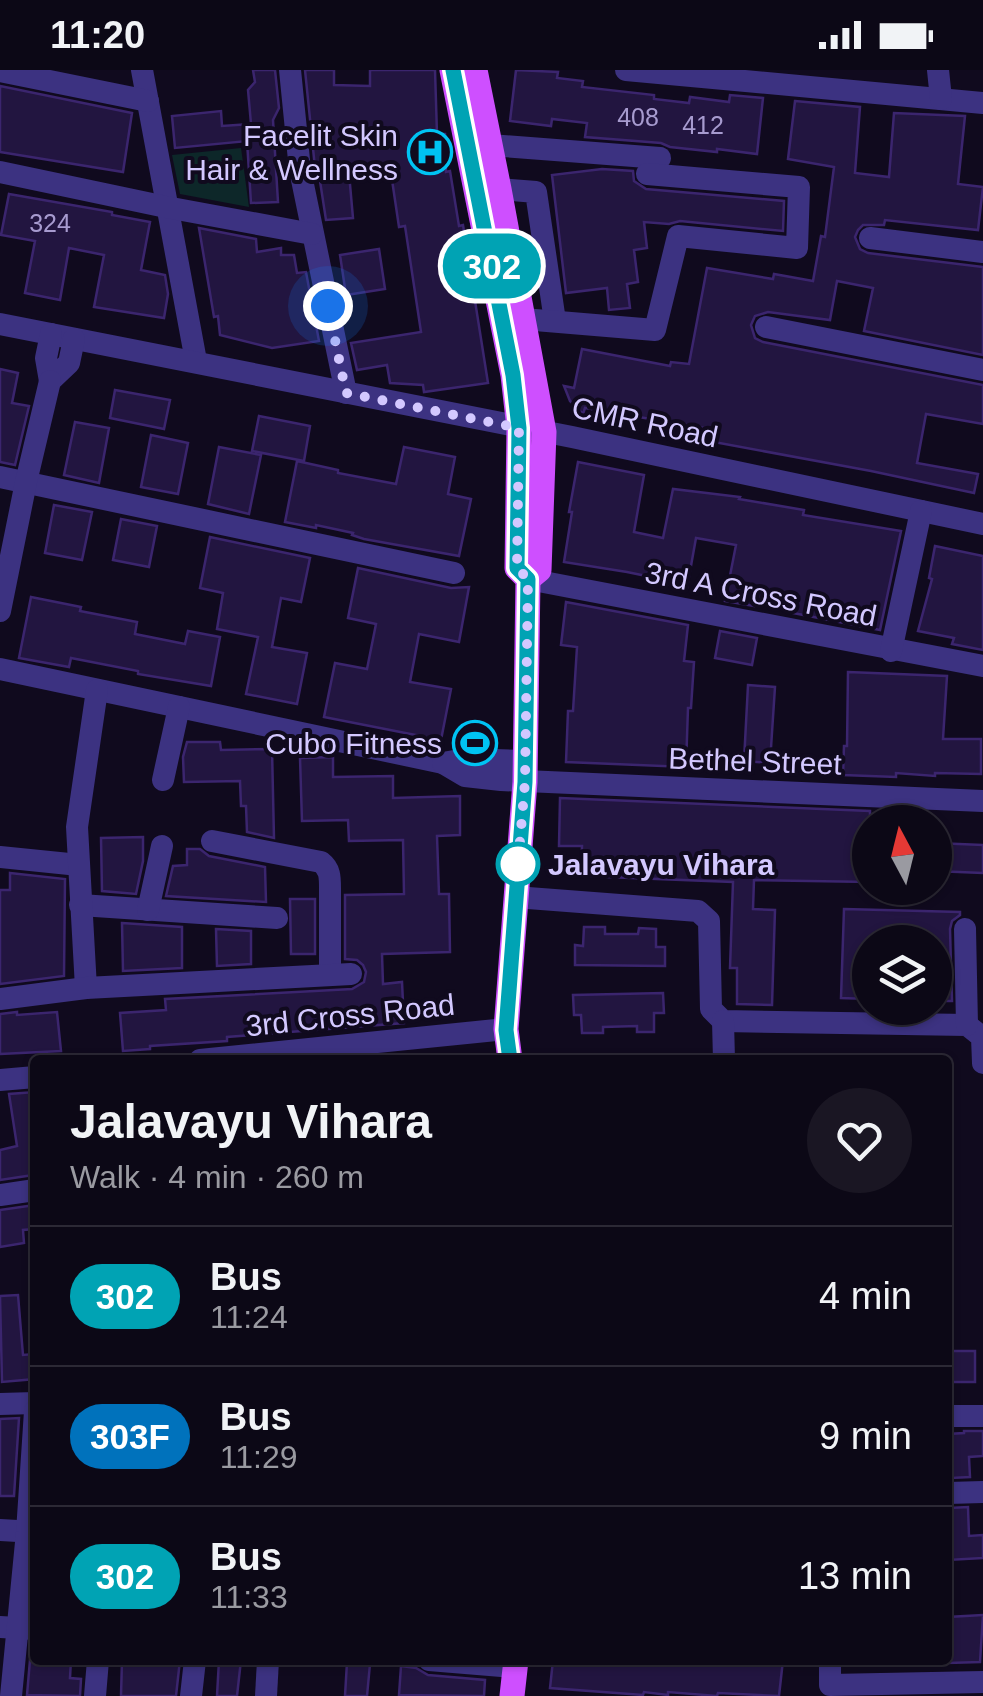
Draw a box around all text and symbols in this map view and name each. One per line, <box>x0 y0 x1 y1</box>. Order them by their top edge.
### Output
text: 11:20 <box>50 14 145 56</box>
house number: 408 <box>617 103 659 131</box>
house number: 412 <box>682 111 724 139</box>
place label: Facelit Skin Hair & Wellness <box>185 119 398 186</box>
hospital icon: Facelit Skin Hair & Wellness <box>407 129 453 175</box>
house number: 324 <box>29 209 71 237</box>
line badge: 302 <box>434 234 550 298</box>
text: 302 <box>463 247 521 286</box>
your location <box>303 281 353 331</box>
street label: CMR Road <box>569 390 721 454</box>
street label: 3rd A Cross Road <box>642 555 880 633</box>
sports icon: Cubo Fitness <box>452 720 498 766</box>
place label: Cubo Fitness <box>265 727 442 760</box>
street label: Bethel Street <box>668 741 843 781</box>
north arrow <box>852 805 952 905</box>
map controls <box>852 805 952 1025</box>
marker: Jalavayu Vihara <box>497 843 539 885</box>
place label: Jalavayu Vihara <box>548 848 775 881</box>
button: layers <box>852 925 952 1025</box>
street label: 3rd Cross Road <box>244 988 456 1042</box>
button: heart <box>807 1088 912 1193</box>
text: Jalavayu Vihara <box>70 1095 432 1148</box>
text: Walk · 4 min · 260 m <box>70 1159 364 1195</box>
text: Bus <box>210 1256 282 1298</box>
text: 4 min <box>819 1275 912 1317</box>
text: 302 <box>96 1277 154 1316</box>
text: 11:24 <box>210 1299 288 1335</box>
text: Bus <box>220 1396 292 1438</box>
text: 9 min <box>819 1415 912 1457</box>
text: 303F <box>90 1417 170 1456</box>
text: 11:29 <box>220 1439 297 1475</box>
text: Bus <box>210 1536 282 1578</box>
text: 13 min <box>798 1555 912 1597</box>
text: 302 <box>96 1557 154 1596</box>
text: 11:33 <box>210 1579 288 1615</box>

